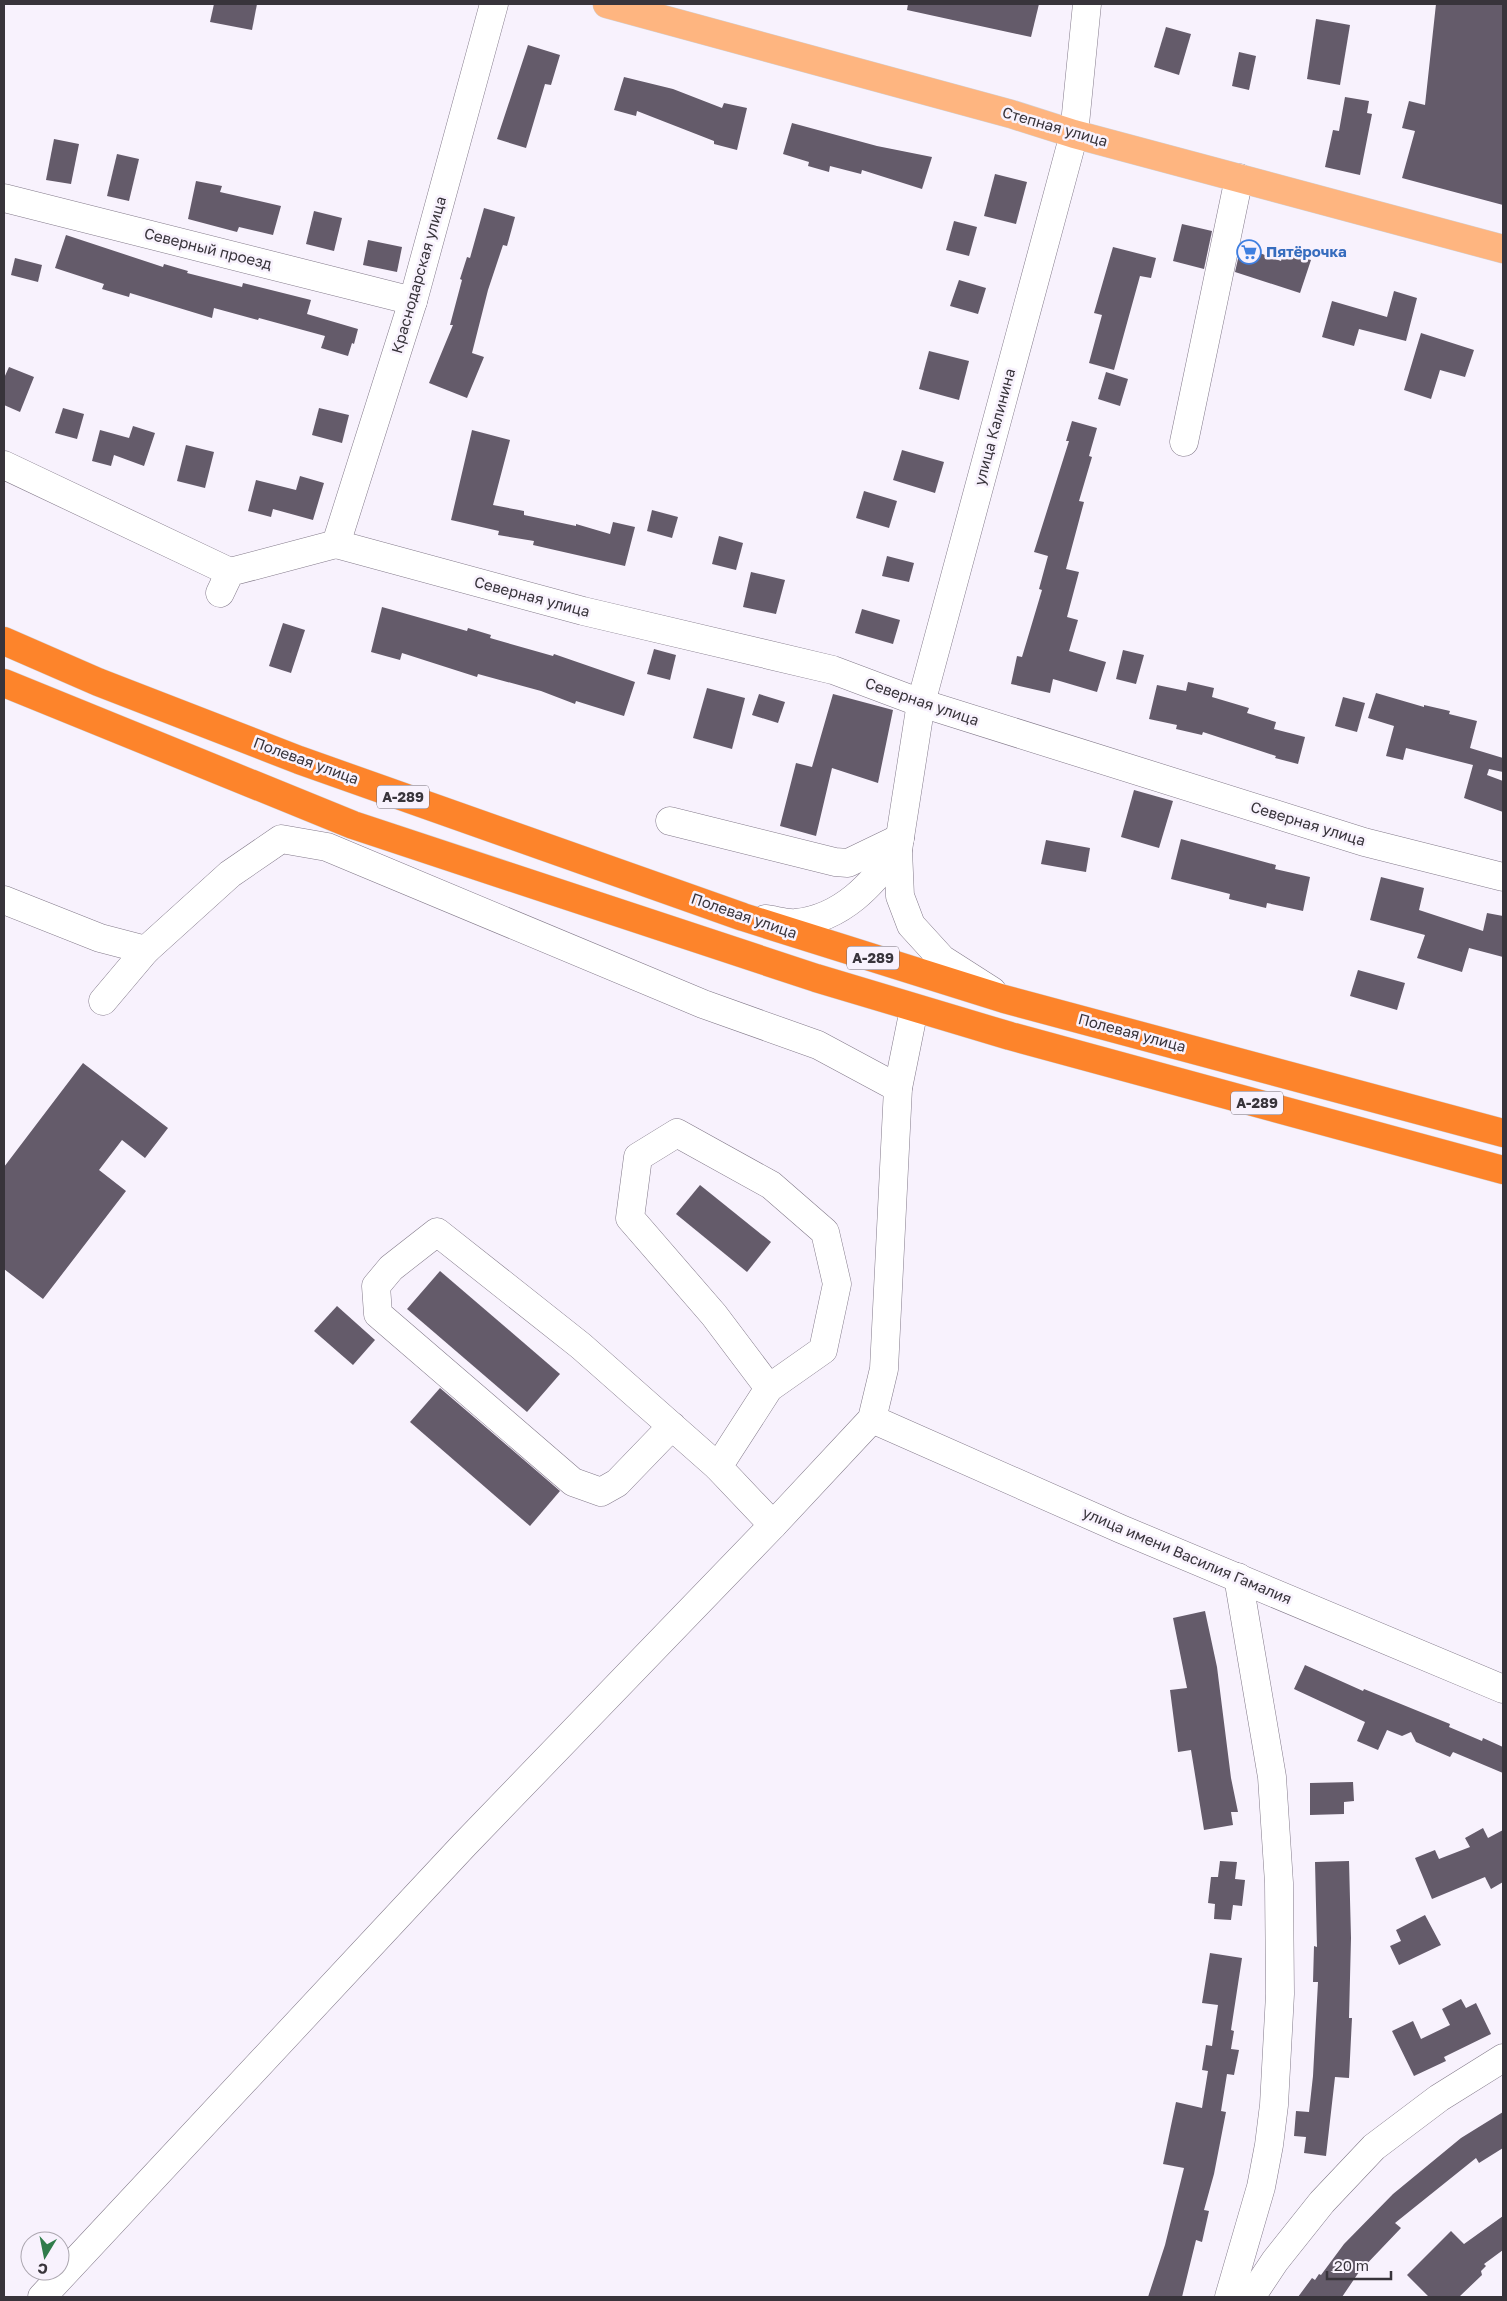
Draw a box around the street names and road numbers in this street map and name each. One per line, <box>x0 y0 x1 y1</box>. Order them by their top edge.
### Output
street label: Степная улица <box>1000 102 1110 150</box>
street label: Краснодарская улица <box>387 194 449 355</box>
street label: Северный проезд <box>142 223 274 273</box>
street label: улица Калинина <box>970 366 1018 487</box>
street label: Северная улица <box>472 572 592 620</box>
street label: Северная улица <box>863 673 982 729</box>
street label: Полевая улица <box>251 733 361 787</box>
road number: А-289 <box>377 786 429 809</box>
street label: Северная улица <box>1249 797 1368 849</box>
street label: Полевая улица <box>689 889 800 942</box>
road number: А-289 <box>847 946 899 970</box>
street label: Полевая улица <box>1076 1009 1188 1055</box>
road number: А-289 <box>1231 1092 1283 1114</box>
street label: улица имени Василия Гамалия <box>1080 1503 1295 1607</box>

